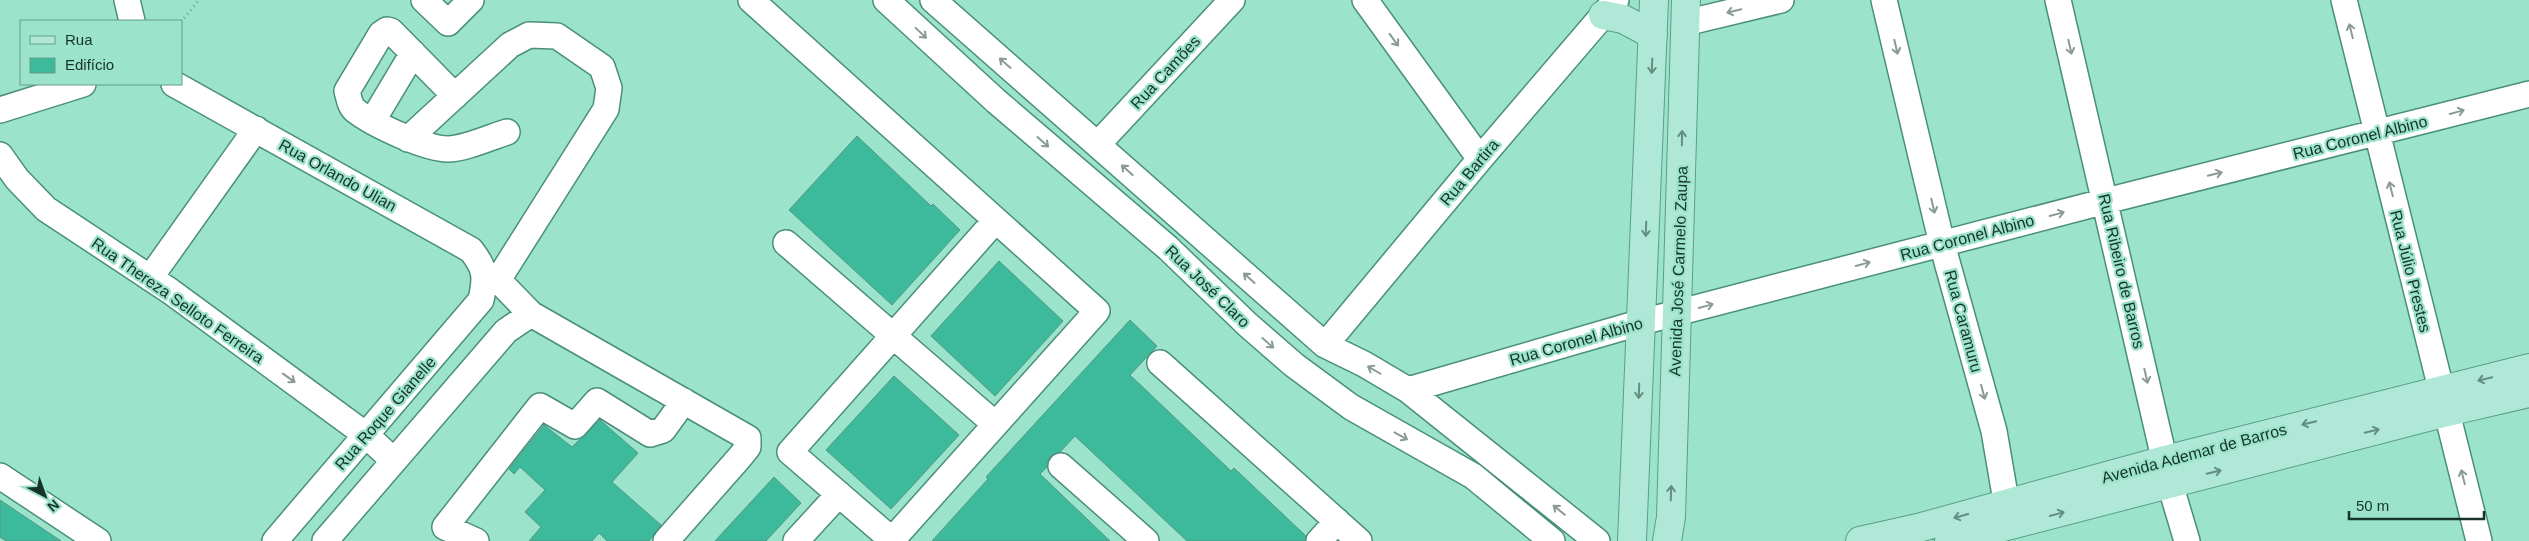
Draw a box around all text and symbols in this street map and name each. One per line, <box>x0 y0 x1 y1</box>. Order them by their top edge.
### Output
one-way arrow <box>1726 7 1742 16</box>
legend <box>20 20 182 85</box>
one-way arrow <box>2346 23 2356 39</box>
one-way arrow <box>915 27 928 39</box>
text: Rua <box>65 31 93 48</box>
street label: Rua Camões <box>1127 32 1203 112</box>
one-way arrow <box>1389 33 1399 47</box>
one-way arrow <box>1891 39 1901 55</box>
one-way arrow <box>2066 39 2075 55</box>
text: Edifício <box>65 56 114 73</box>
one-way arrow <box>999 57 1012 69</box>
one-way arrow <box>1647 58 1656 74</box>
one-way arrow <box>2448 107 2464 117</box>
street label: Rua Coronel Albino <box>2291 113 2429 162</box>
one-way arrow <box>1677 130 1687 146</box>
street label: Rua Orlando Ulian <box>276 136 399 215</box>
one-way arrow <box>1036 136 1049 147</box>
street label: Rua Bartira <box>1437 136 1502 209</box>
one-way arrow <box>1121 165 1134 176</box>
street label: Avenida José Carmelo Zaupa <box>1666 165 1691 376</box>
one-way arrow <box>2206 169 2222 178</box>
one-way arrow <box>2386 181 2395 197</box>
street label: Rua Ribeiro de Barros <box>2095 192 2148 350</box>
one-way arrow <box>1929 197 1938 213</box>
one-way arrow <box>2049 208 2065 218</box>
street label: Rua Júlio Prestes <box>2387 208 2434 334</box>
street label: Rua Coronel Albino <box>1898 211 2036 264</box>
one-way arrow <box>1641 220 1650 236</box>
street label: Rua Thereza Selloto Ferreira <box>88 234 267 367</box>
street label: Rua José Claro <box>1162 242 1253 331</box>
one-way arrow <box>1855 259 1871 269</box>
street label: Rua Caramuru <box>1942 268 1985 374</box>
one-way arrow <box>1243 272 1256 284</box>
one-way arrow <box>1698 300 1714 310</box>
street label: Rua Coronel Albino <box>1508 314 1645 369</box>
one-way arrow <box>1262 337 1275 349</box>
street label: Rua Roque Gianelle <box>332 353 439 473</box>
one-way arrow <box>1367 365 1382 375</box>
one-way arrow <box>2142 368 2151 384</box>
one-way arrow <box>282 373 296 383</box>
one-way arrow <box>2477 375 2493 384</box>
one-way arrow <box>1634 382 1644 399</box>
one-way arrow <box>1979 383 1989 399</box>
one-way arrow <box>2301 419 2317 428</box>
street label: Avenida Ademar de Barros <box>2100 421 2289 486</box>
one-way arrow <box>2363 426 2379 436</box>
one-way arrow <box>1394 431 1408 441</box>
one-way arrow <box>2206 467 2222 476</box>
one-way arrow <box>2458 469 2467 485</box>
north arrow <box>20 471 70 521</box>
one-way arrow <box>1667 485 1676 501</box>
scale bar <box>2349 488 2484 520</box>
text: N <box>44 496 63 515</box>
text: 50 m <box>2356 497 2389 514</box>
one-way arrow <box>1553 505 1566 516</box>
one-way arrow <box>2049 508 2065 518</box>
one-way arrow <box>1953 511 1969 521</box>

